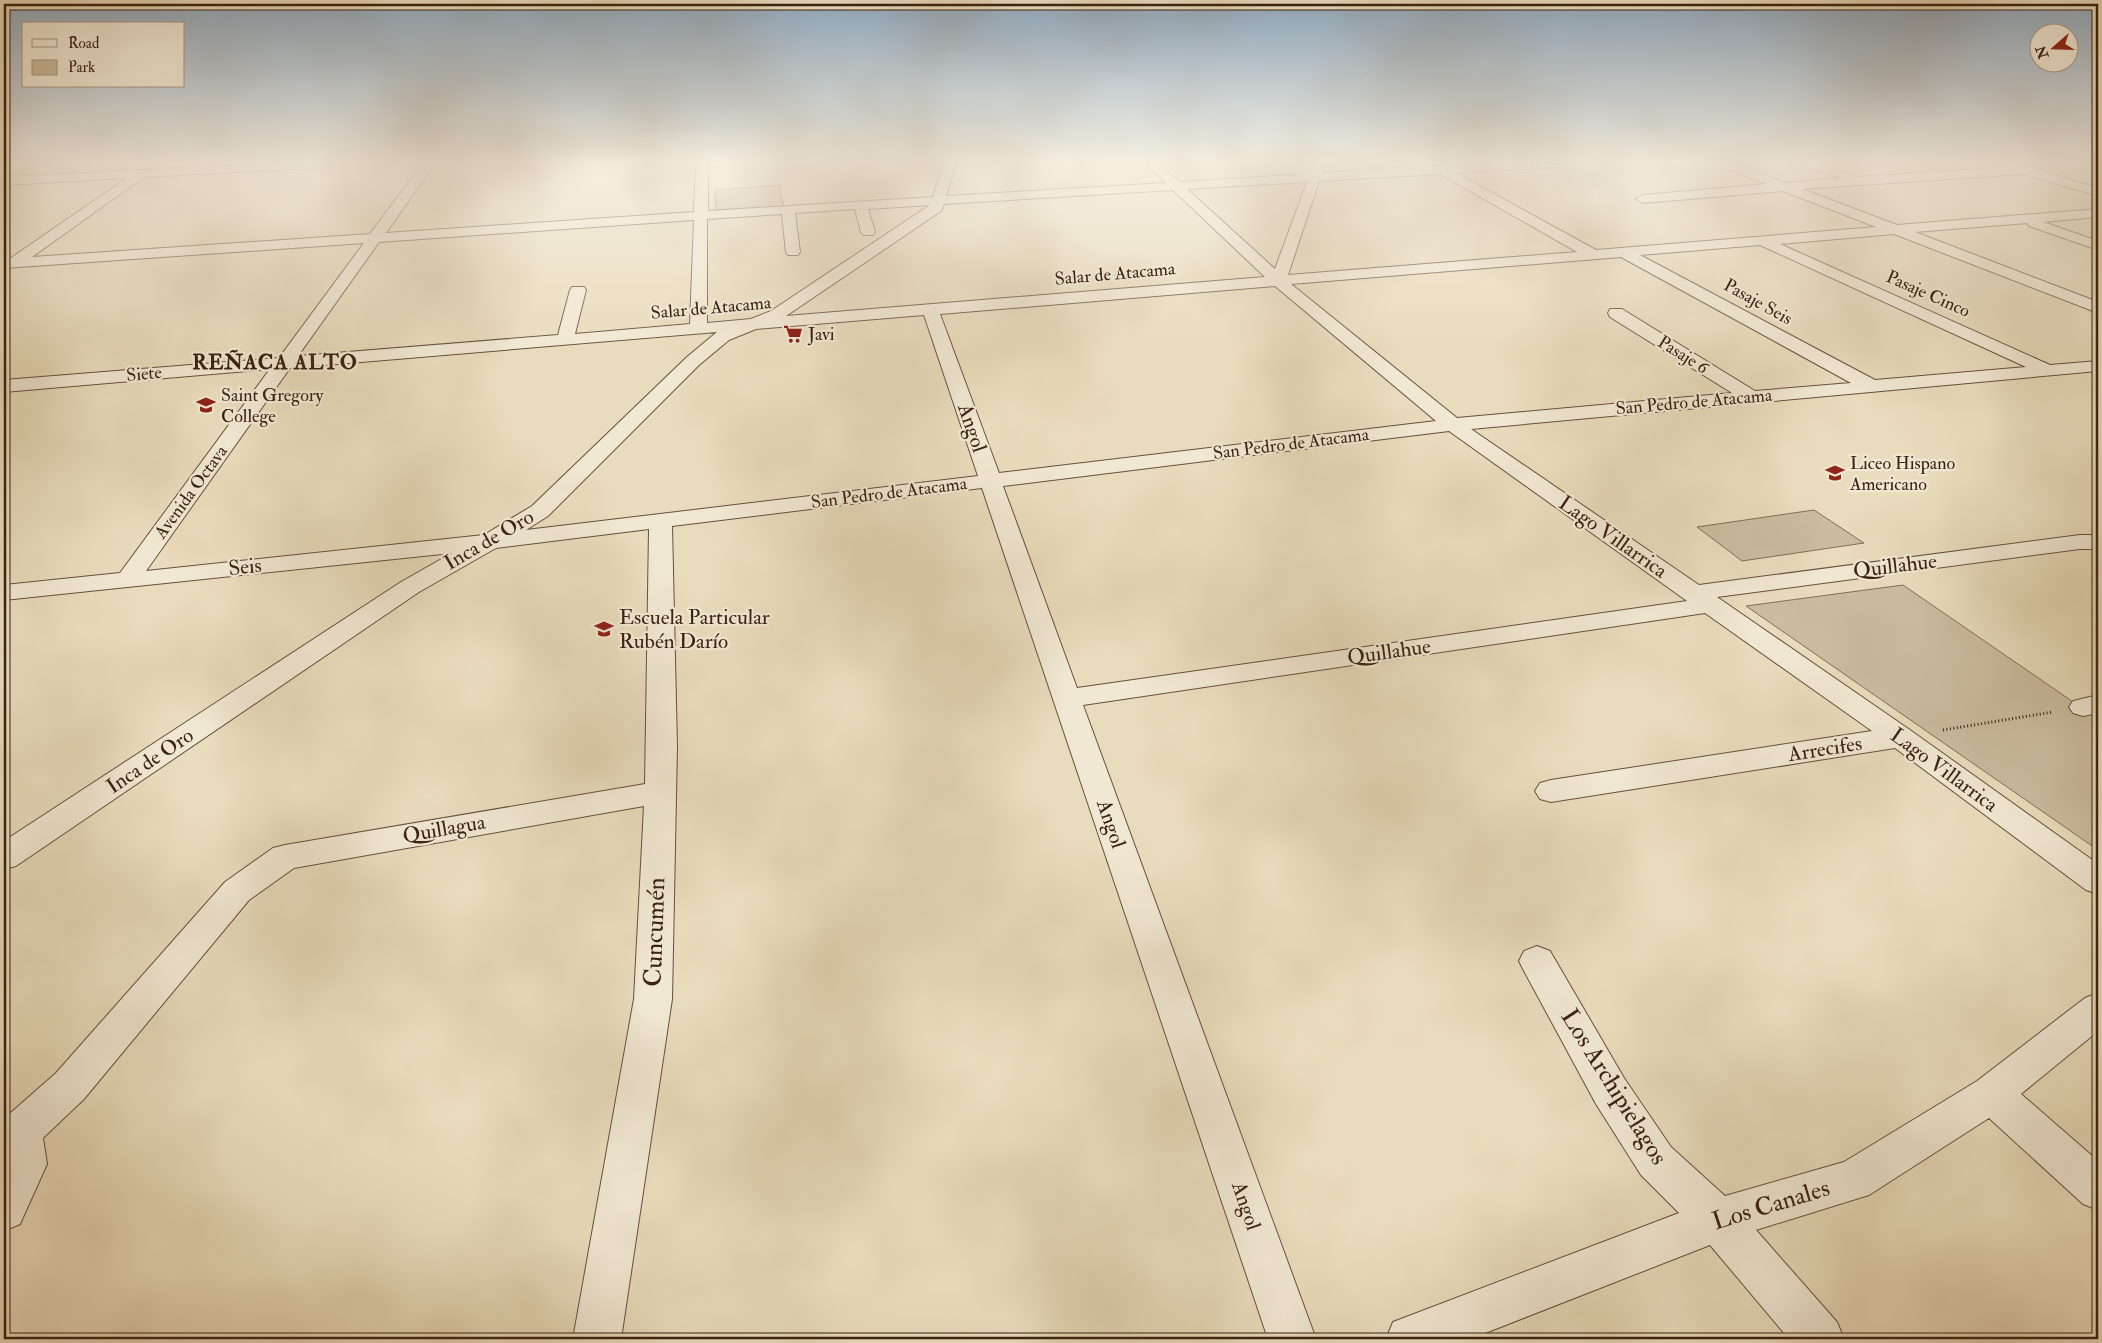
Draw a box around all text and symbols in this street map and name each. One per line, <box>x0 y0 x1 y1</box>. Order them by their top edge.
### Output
legend <box>22 22 185 88</box>
north arrow <box>2030 22 2080 72</box>
text: Road <box>68 34 100 53</box>
text: N <box>2032 43 2053 62</box>
text: Park <box>68 58 95 77</box>
street label: Salar de Atacama <box>1054 257 1177 291</box>
street label: Pasaje Cinco <box>1882 265 1974 323</box>
street label: Pasaje Seis <box>1720 274 1796 330</box>
street label: Salar de Atacama <box>650 291 773 325</box>
supermarket icon: Javi <box>782 323 804 345</box>
place label: Javi <box>807 323 835 346</box>
street label: Pasaje 6 <box>1653 331 1713 380</box>
district label: REÑACA ALTO <box>192 349 358 376</box>
street label: Siete <box>125 361 163 387</box>
place label: Saint Gregory College <box>221 384 325 428</box>
street label: San Pedro de Atacama <box>1615 384 1774 420</box>
school or university icon: Saint Gregory College <box>195 394 217 416</box>
street label: Angol <box>951 399 993 457</box>
street label: San Pedro de Atacama <box>1212 423 1371 465</box>
street label: Avenida Octava <box>149 440 233 544</box>
place label: Liceo Hispano Americano <box>1849 452 1955 496</box>
school or university icon: Liceo Hispano Americano <box>1824 462 1846 484</box>
street label: San Pedro de Atacama <box>810 472 969 514</box>
street label: Lago Villarrica <box>1553 490 1673 585</box>
street label: Inca de Oro <box>439 503 539 577</box>
street label: Quillahue <box>1852 547 1939 585</box>
street label: Seis <box>227 552 263 582</box>
place label: Escuela Particular Rubén Darío <box>619 604 770 655</box>
school or university icon: Escuela Particular Rubén Darío <box>593 618 615 640</box>
street label: Quillahue <box>1345 633 1433 671</box>
street label: Inca de Oro <box>101 722 199 800</box>
street label: Lago Villarrica <box>1885 722 2003 818</box>
street label: Arrecifes <box>1785 730 1864 768</box>
street label: Angol <box>1090 795 1132 853</box>
street label: Quillagua <box>400 808 488 850</box>
street label: Cuncumén <box>638 877 672 987</box>
street label: Los Archipielagos <box>1554 1003 1674 1171</box>
street label: Los Canales <box>1709 1172 1833 1238</box>
street label: Angol <box>1225 1177 1267 1235</box>

